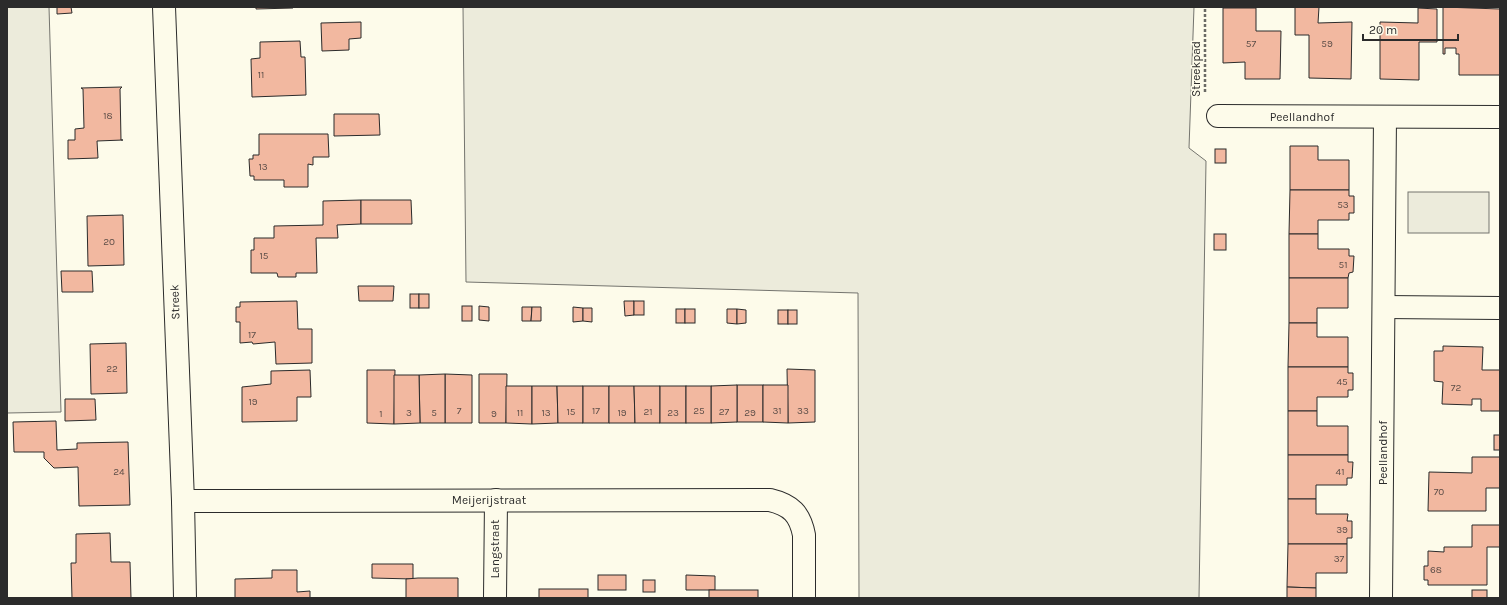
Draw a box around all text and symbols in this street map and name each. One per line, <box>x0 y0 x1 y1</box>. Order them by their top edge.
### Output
scale bar <box>1363 16 1458 42</box>
text: 20 m <box>1369 23 1397 37</box>
house number: 57 <box>1246 38 1256 50</box>
house number: 59 <box>1321 38 1333 50</box>
street label: Streekpad <box>1189 41 1203 97</box>
house number: 11 <box>258 69 264 81</box>
house number: 18 <box>103 110 113 122</box>
street label: Peellandhof <box>1270 110 1335 124</box>
house number: 13 <box>258 161 268 173</box>
house number: 53 <box>1337 199 1349 211</box>
house number: 20 <box>103 236 115 248</box>
house number: 15 <box>260 250 269 262</box>
house number: 51 <box>1339 259 1347 271</box>
street label: Streek <box>167 284 183 320</box>
house number: 17 <box>248 329 256 341</box>
house number: 22 <box>106 363 118 375</box>
house number: 45 <box>1336 376 1348 388</box>
house number: 72 <box>1451 382 1461 394</box>
house number: 19 <box>248 396 258 408</box>
house number: 7 <box>457 405 462 417</box>
house number: 17 <box>592 405 600 417</box>
house number: 25 <box>693 405 705 417</box>
house number: 31 <box>772 405 782 417</box>
house number: 33 <box>797 405 809 417</box>
house number: 15 <box>567 406 576 418</box>
house number: 21 <box>643 406 653 418</box>
house number: 27 <box>719 406 730 418</box>
house number: 3 <box>406 407 412 419</box>
house number: 5 <box>431 407 437 419</box>
house number: 11 <box>517 407 523 419</box>
house number: 13 <box>541 407 551 419</box>
house number: 19 <box>617 407 627 419</box>
house number: 23 <box>667 407 679 419</box>
house number: 29 <box>744 407 756 419</box>
house number: 1 <box>379 408 383 420</box>
house number: 9 <box>491 408 497 420</box>
street label: Peellandhof <box>1376 420 1390 485</box>
house number: 24 <box>113 466 125 478</box>
house number: 41 <box>1336 466 1344 478</box>
house number: 70 <box>1434 486 1444 498</box>
street label: Meijerijstraat <box>452 493 527 507</box>
street label: Langstraat <box>488 519 502 579</box>
house number: 39 <box>1336 524 1348 536</box>
house number: 37 <box>1334 553 1345 565</box>
house number: 68 <box>1430 564 1442 576</box>

